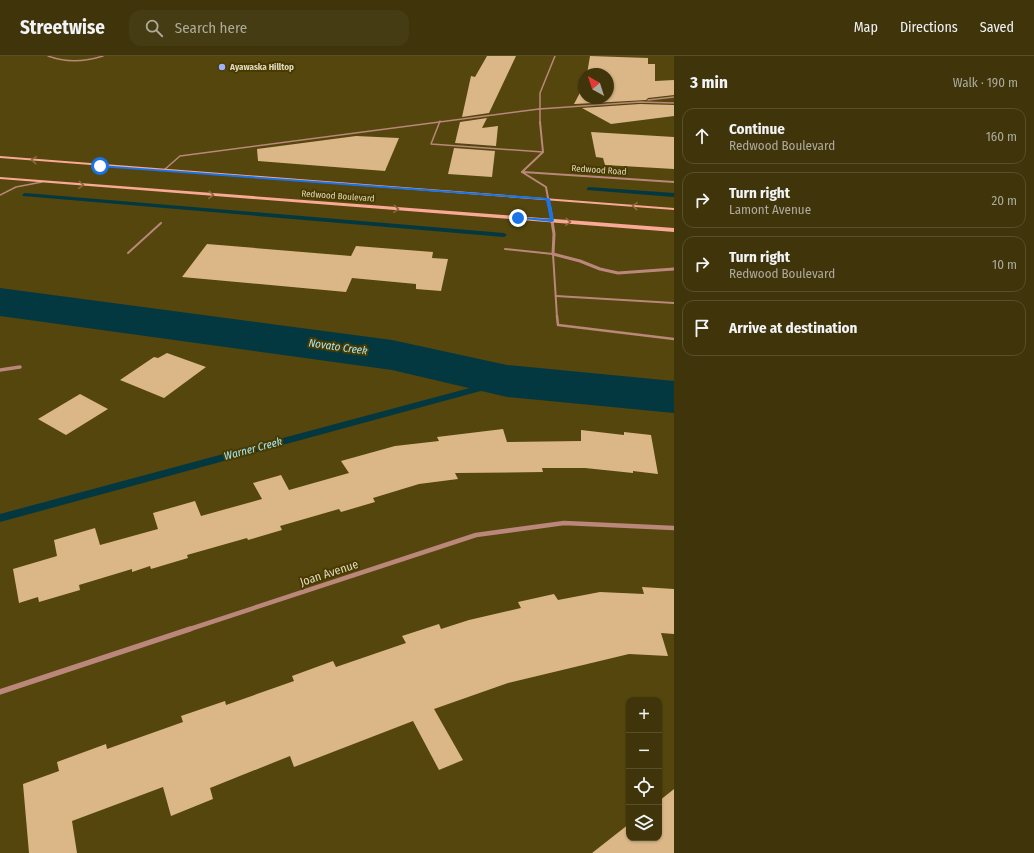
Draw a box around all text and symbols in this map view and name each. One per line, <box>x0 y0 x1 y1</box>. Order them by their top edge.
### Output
search box <box>129 10 409 46</box>
text: Streetwise <box>20 16 105 39</box>
icon: search <box>143 17 165 39</box>
text: Search here <box>175 19 247 37</box>
text: Map <box>854 19 878 36</box>
text: Directions <box>900 19 958 36</box>
text: Saved <box>980 19 1014 36</box>
marker: Ayawaska Hilltop <box>217 62 227 72</box>
place label: Ayawaska Hilltop <box>229 62 294 72</box>
north arrow <box>578 68 614 104</box>
text: 3 min <box>690 72 728 93</box>
text: Walk · 190 m <box>953 75 1018 90</box>
text: Continue <box>729 120 785 138</box>
icon: ahead <box>691 125 713 147</box>
text: 160 m <box>986 129 1017 144</box>
text: Redwood Boulevard <box>729 138 835 153</box>
one-way arrow <box>31 156 37 165</box>
route start <box>91 157 109 175</box>
street label: Redwood Road <box>571 163 627 177</box>
one-way arrow <box>78 180 84 189</box>
text: Turn right <box>729 184 790 202</box>
street label: Redwood Boulevard <box>301 188 375 204</box>
icon: right <box>691 189 713 211</box>
one-way arrow <box>208 190 214 199</box>
text: 20 m <box>991 193 1017 208</box>
one-way arrow <box>632 201 638 210</box>
text: Lamont Avenue <box>729 202 811 217</box>
one-way arrow <box>393 204 399 213</box>
route end <box>509 209 527 227</box>
one-way arrow <box>565 217 571 226</box>
text: Turn right <box>729 248 790 266</box>
icon: right <box>691 253 713 275</box>
text: 10 m <box>992 257 1017 272</box>
text: Redwood Boulevard <box>729 266 835 281</box>
icon: arrive <box>691 317 713 339</box>
text: Arrive at destination <box>729 319 857 337</box>
water label: Novato Creek <box>308 336 369 358</box>
water label: Warner Creek <box>223 435 284 463</box>
street label: Joan Avenue <box>298 557 360 589</box>
map controls <box>626 697 662 841</box>
button: + <box>626 697 662 733</box>
button: − <box>626 733 662 769</box>
button: locate <box>626 769 662 805</box>
button: layers <box>626 805 662 841</box>

